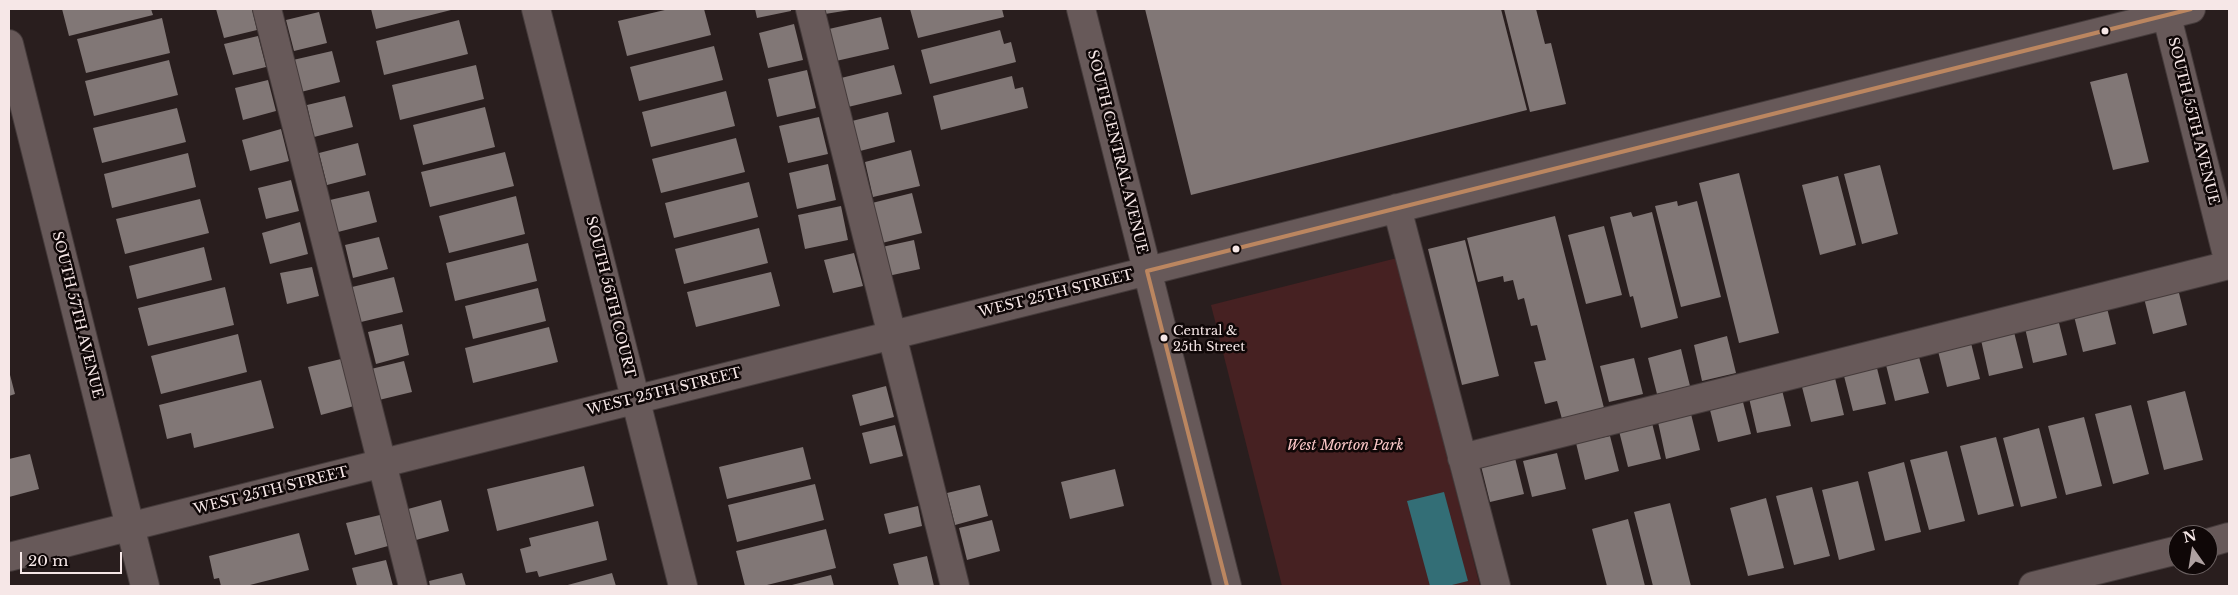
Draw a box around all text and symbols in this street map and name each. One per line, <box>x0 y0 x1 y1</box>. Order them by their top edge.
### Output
unlabelled marker <box>2100 26 2110 36</box>
street label: SOUTH 55TH AVENUE <box>2164 35 2222 207</box>
street label: SOUTH CENTRAL AVENUE <box>1084 48 1150 256</box>
street label: SOUTH 56TH COURT <box>582 215 638 379</box>
street label: SOUTH 57TH AVENUE <box>48 230 106 400</box>
unlabelled marker <box>1231 244 1241 254</box>
street label: WEST 25TH STREET <box>977 267 1135 321</box>
place label: Central & 25th Street <box>1173 323 1245 354</box>
marker: Central & 25th Street <box>1159 333 1169 343</box>
street label: WEST 25TH STREET <box>585 365 743 419</box>
park label: West Morton Park <box>1287 438 1403 454</box>
street label: WEST 25TH STREET <box>192 464 350 518</box>
north arrow <box>2168 525 2218 575</box>
text: N <box>2181 526 2198 547</box>
scale bar <box>22 542 125 574</box>
text: 20 m <box>28 551 68 570</box>

